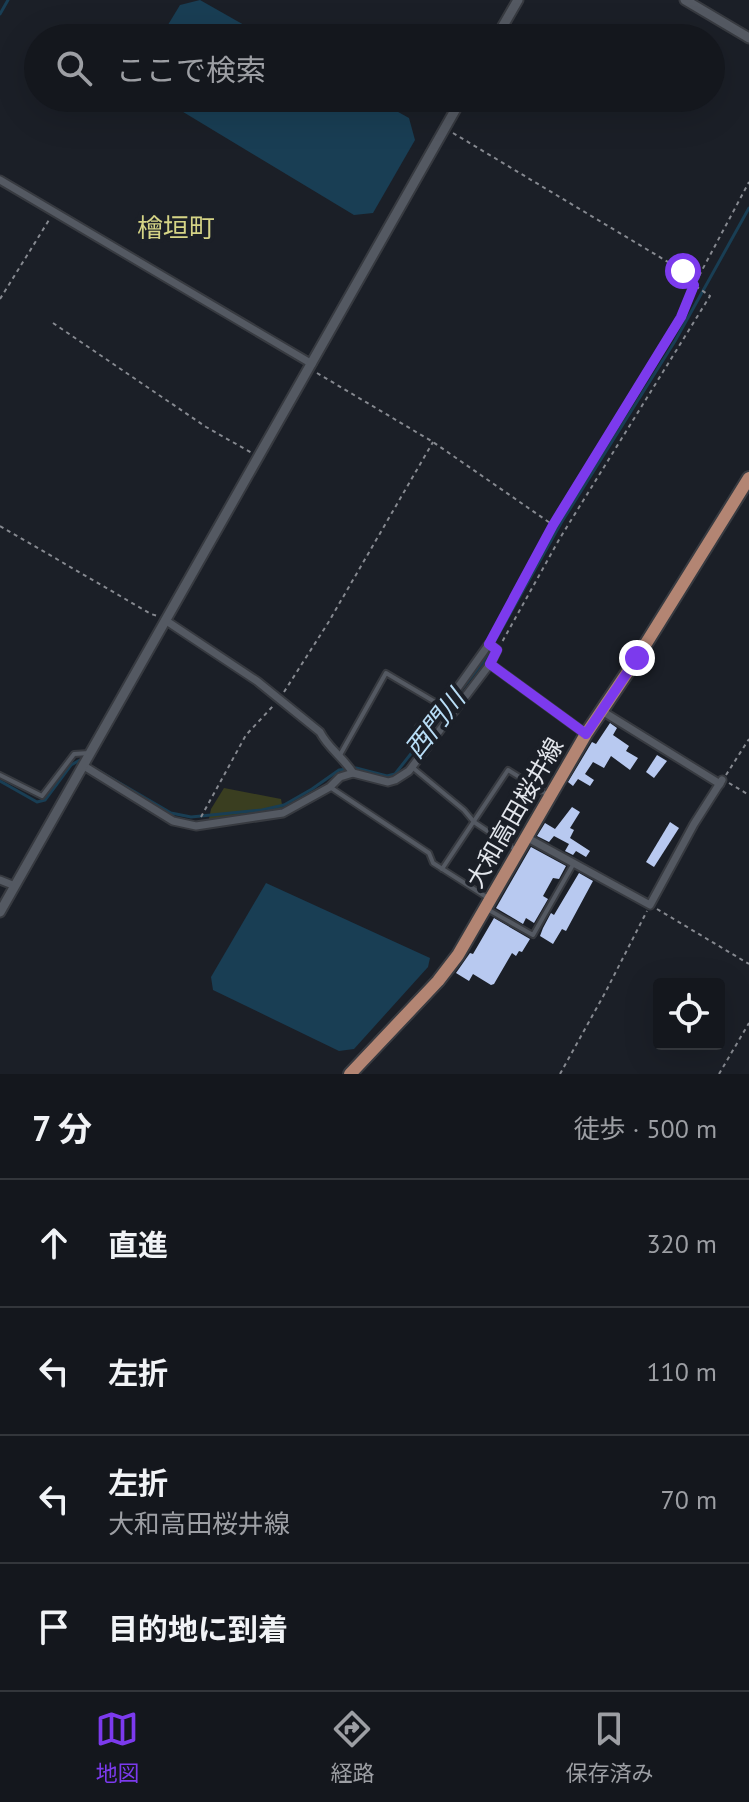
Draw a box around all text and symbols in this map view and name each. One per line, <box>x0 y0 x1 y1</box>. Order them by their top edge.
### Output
search box <box>24 24 725 112</box>
icon: search <box>52 46 96 90</box>
text: ここで検索 <box>116 50 266 89</box>
district label: 檜垣町 <box>137 211 215 244</box>
route start <box>665 253 701 289</box>
route end <box>619 640 655 676</box>
water label: 西門川 <box>398 680 473 765</box>
street label: 大和高田桜井線 <box>459 732 570 893</box>
map controls <box>653 978 725 1050</box>
button: locate <box>653 978 725 1050</box>
text: 7 分 <box>32 1106 92 1150</box>
text: 徒歩 · 500 m <box>574 1112 717 1145</box>
icon: ahead <box>32 1221 76 1265</box>
text: 直進 <box>108 1225 168 1264</box>
text: 320 m <box>646 1227 717 1260</box>
icon: left <box>32 1349 76 1393</box>
text: 左折 <box>108 1353 168 1392</box>
text: 110 m <box>646 1355 717 1388</box>
text: 左折 <box>108 1463 168 1502</box>
icon: left <box>32 1477 76 1521</box>
text: 70 m <box>661 1483 717 1516</box>
text: 大和高田桜井線 <box>108 1507 290 1540</box>
icon: arrive <box>32 1605 76 1649</box>
text: 目的地に到着 <box>108 1609 288 1648</box>
tab: 地図 <box>95 1707 140 1787</box>
tab: 経路 <box>330 1707 375 1787</box>
tab: 保存済み <box>565 1707 654 1787</box>

